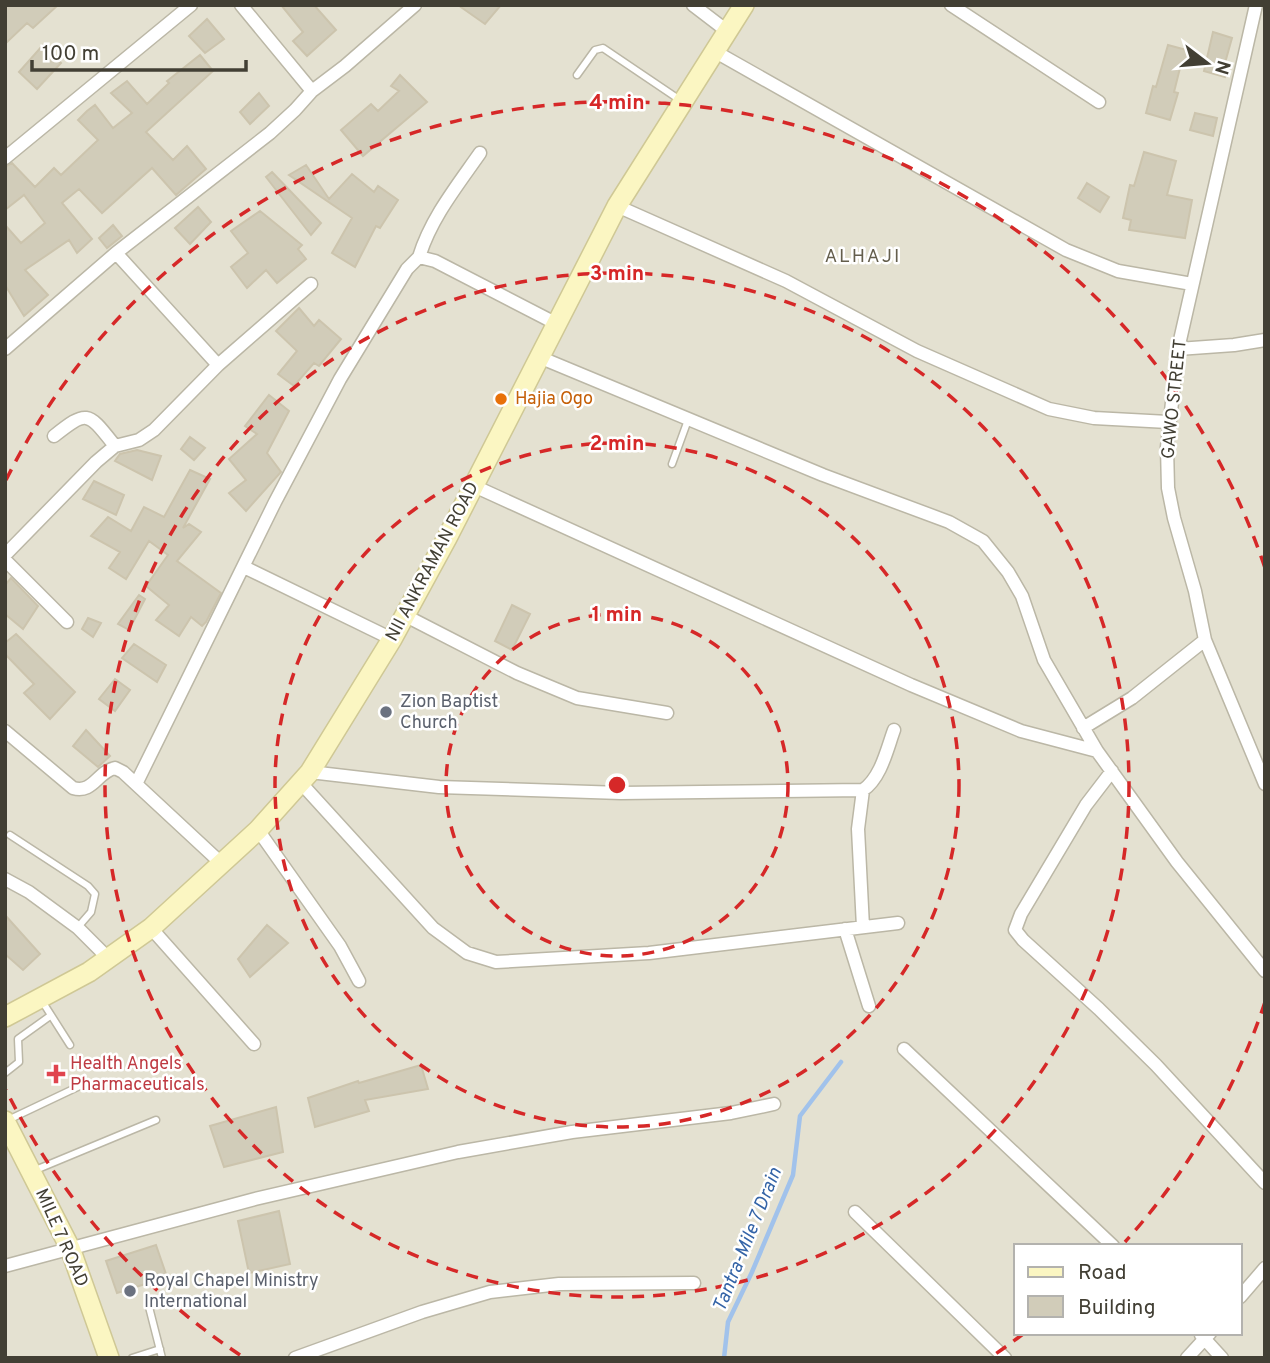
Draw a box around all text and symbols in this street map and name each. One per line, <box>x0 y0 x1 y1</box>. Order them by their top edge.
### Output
scale bar <box>32 28 245 72</box>
north arrow <box>1172 28 1242 98</box>
text: 100 m <box>42 41 99 68</box>
text: N <box>1208 57 1235 77</box>
text: 4 min <box>589 90 645 117</box>
district label: ALHAJI <box>825 245 901 269</box>
text: 3 min <box>590 261 644 288</box>
street label: GAWO STREET <box>1157 338 1193 460</box>
place label: Hajia Ogo <box>515 388 593 411</box>
marker: Hajia Ogo <box>493 391 509 407</box>
text: 2 min <box>590 431 644 458</box>
street label: NII ANKRAMAN ROAD <box>381 478 485 646</box>
text: 1 min <box>592 602 642 629</box>
place label: Zion Baptist Church <box>400 691 498 735</box>
marker: Zion Baptist Church <box>378 704 394 720</box>
centre of rings <box>605 773 629 797</box>
place label: Health Angels Pharmaceuticals <box>70 1053 205 1097</box>
marker: Health Angels Pharmaceuticals <box>48 1066 64 1082</box>
water label: Tantra-Mile 7 Drain <box>708 1164 788 1316</box>
street label: MILE 7 ROAD <box>29 1185 93 1291</box>
legend <box>1014 1244 1242 1335</box>
text: Road <box>1078 1260 1127 1287</box>
place label: Royal Chapel Ministry International <box>144 1270 319 1314</box>
marker: Royal Chapel Ministry International <box>122 1283 138 1299</box>
text: Building <box>1078 1295 1156 1322</box>

